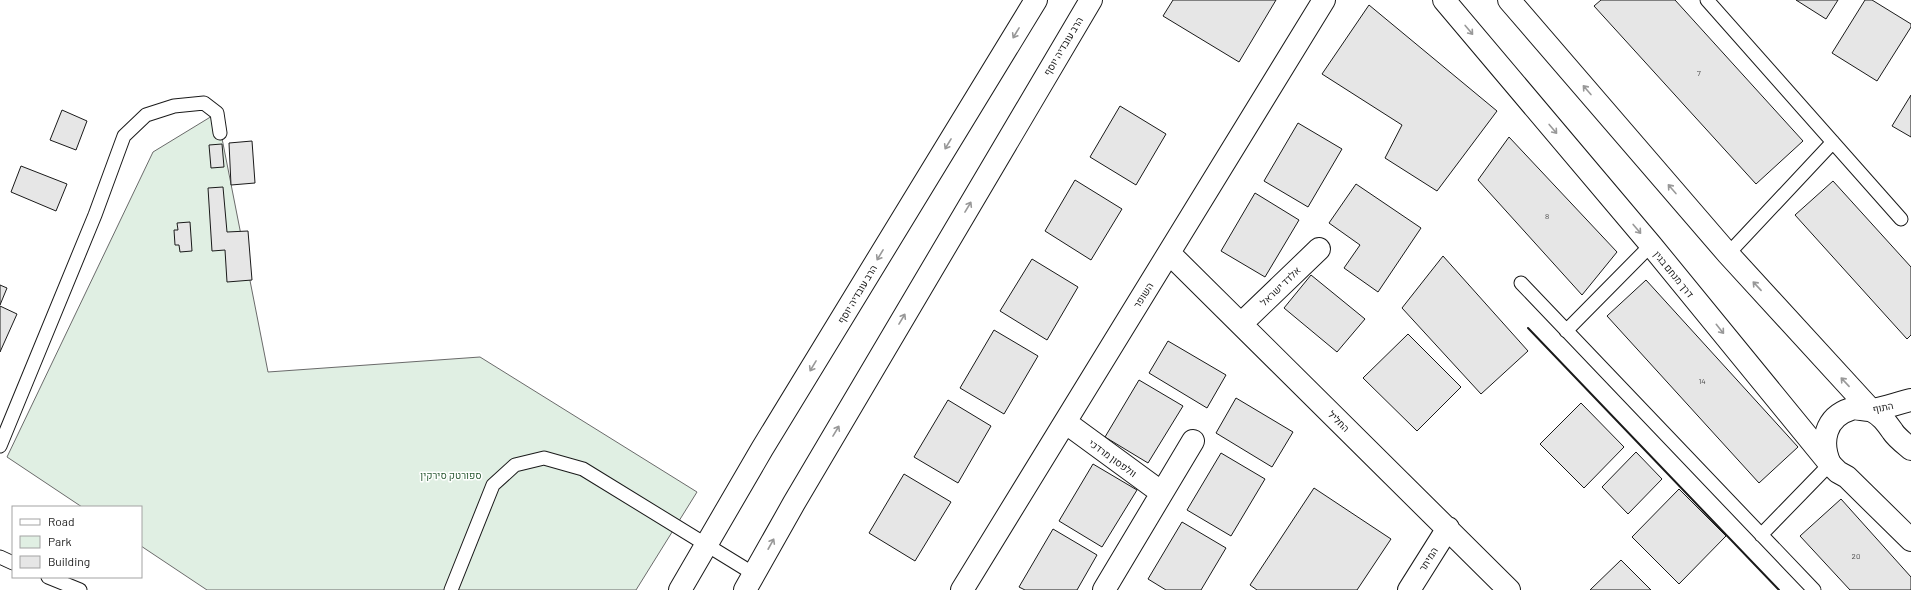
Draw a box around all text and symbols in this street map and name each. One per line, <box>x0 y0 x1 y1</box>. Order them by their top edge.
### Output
street label: הרב עובדיה יוסף <box>1041 14 1085 78</box>
one-way arrow <box>1465 24 1474 35</box>
one-way arrow <box>1011 27 1019 39</box>
house number: 7 <box>1697 68 1701 78</box>
one-way arrow <box>1582 85 1591 96</box>
one-way arrow <box>1549 124 1558 135</box>
one-way arrow <box>944 138 952 149</box>
one-way arrow <box>1667 184 1676 194</box>
one-way arrow <box>964 201 972 213</box>
house number: 8 <box>1545 211 1549 221</box>
one-way arrow <box>1632 223 1641 234</box>
street label: דרך מנחם בגין <box>1652 248 1696 300</box>
one-way arrow <box>876 249 884 261</box>
street label: הרב עובדיה יוסף <box>835 262 879 326</box>
street label: אלדד ישראל <box>1257 264 1303 308</box>
street label: השופר <box>1131 280 1156 310</box>
one-way arrow <box>1753 281 1762 292</box>
one-way arrow <box>898 313 906 325</box>
one-way arrow <box>1715 324 1724 334</box>
one-way arrow <box>808 360 816 372</box>
house number: 14 <box>1698 376 1706 386</box>
one-way arrow <box>1841 377 1850 387</box>
street label: התוף <box>1871 399 1895 415</box>
street label: החליל <box>1326 408 1352 434</box>
one-way arrow <box>832 425 840 437</box>
street label: וולפסון מרדכי <box>1087 437 1139 479</box>
park label: ספורטק סירקין <box>420 469 482 481</box>
legend <box>12 506 142 578</box>
text: Road <box>48 514 75 528</box>
text: Park <box>48 534 72 548</box>
one-way arrow <box>767 538 775 550</box>
street label: המיתר <box>1416 545 1440 573</box>
house number: 20 <box>1852 551 1860 561</box>
text: Building <box>48 554 90 568</box>

